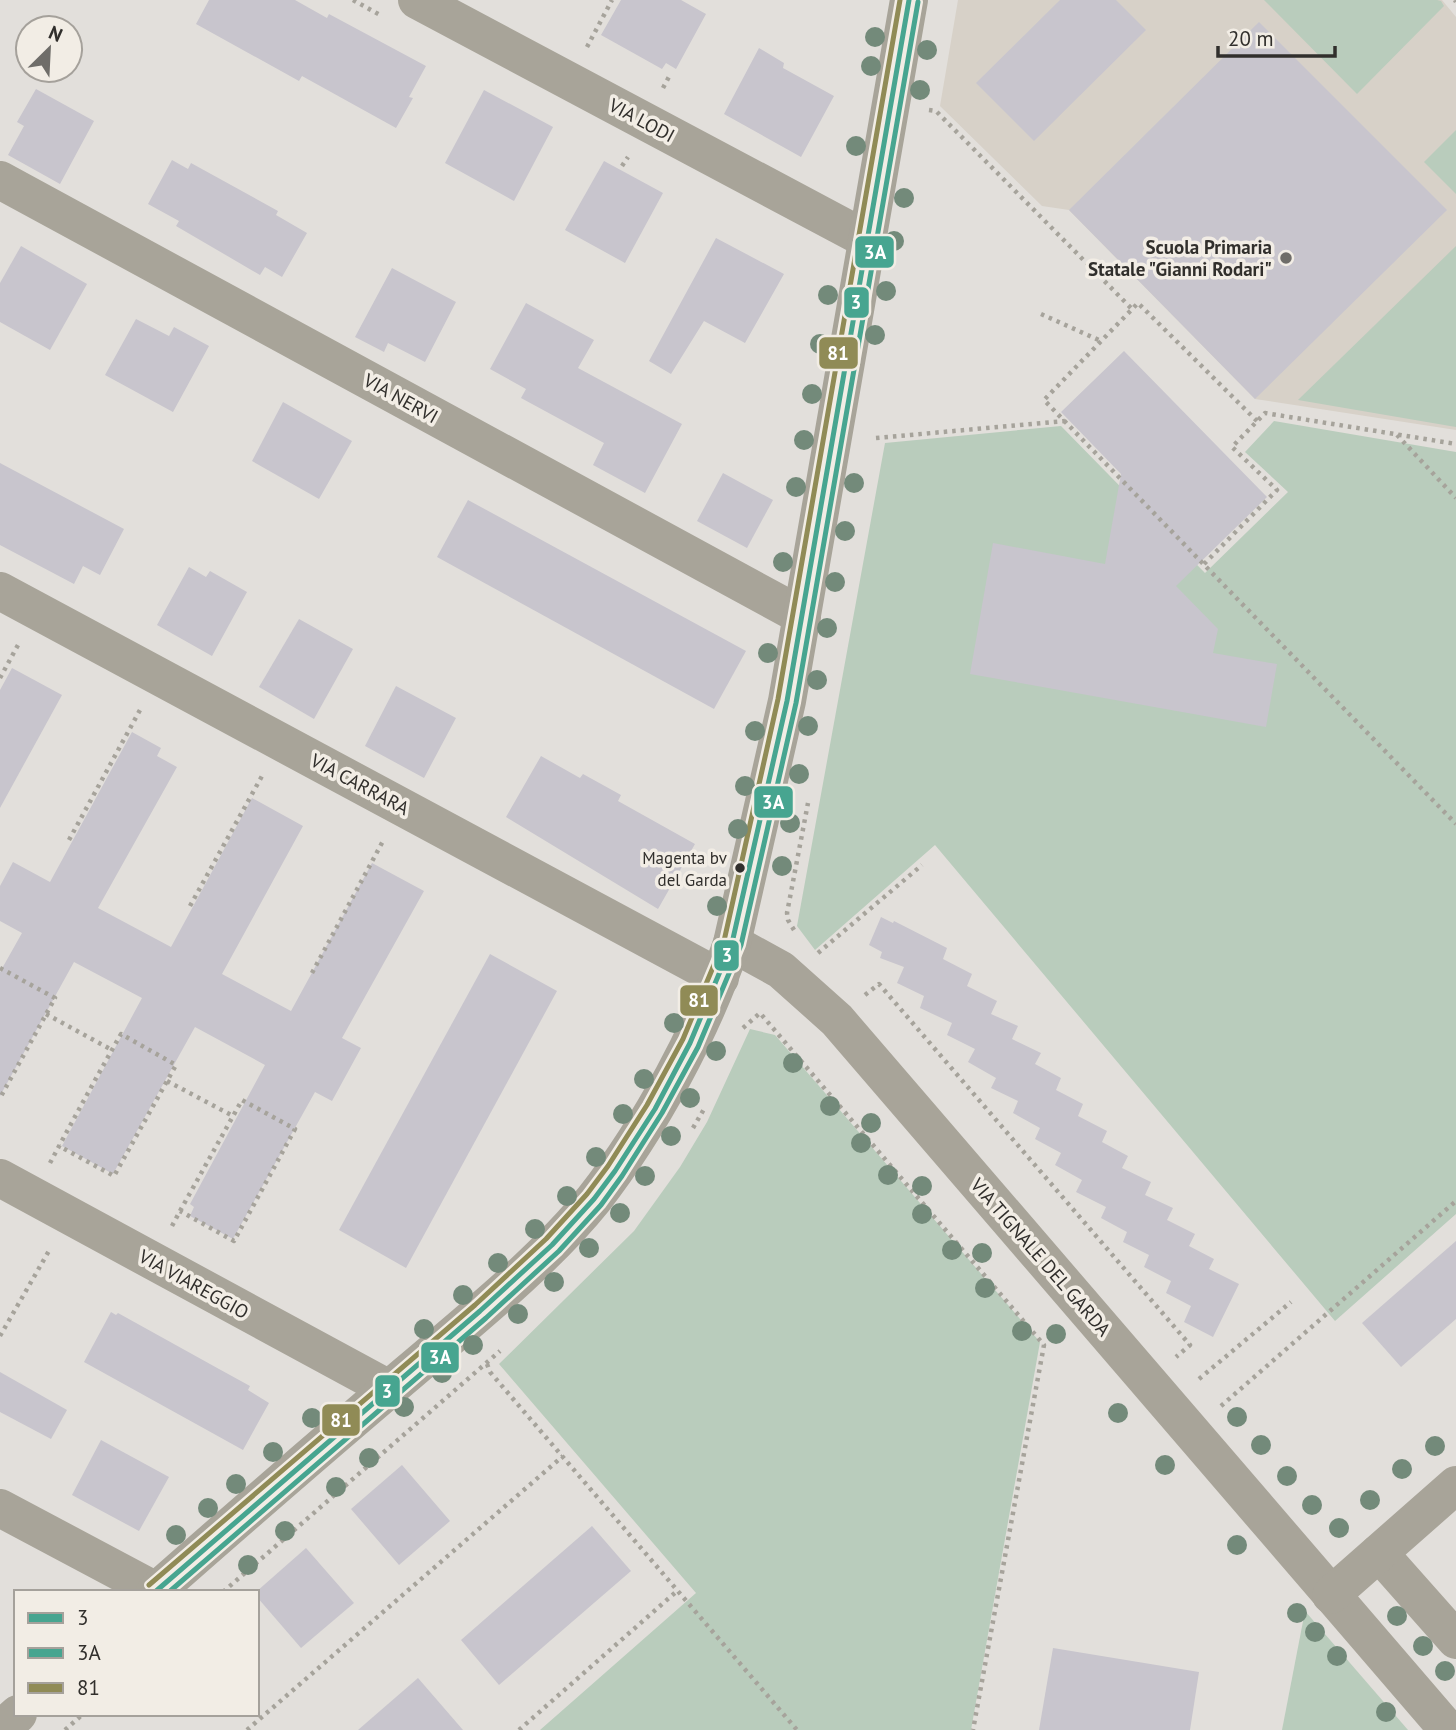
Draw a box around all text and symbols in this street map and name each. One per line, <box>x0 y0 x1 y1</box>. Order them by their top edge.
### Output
north arrow <box>14 14 84 84</box>
scale bar <box>1218 14 1335 58</box>
text: N <box>45 20 66 47</box>
text: 20 m <box>1228 25 1274 52</box>
street label: VIA LODI <box>604 92 679 147</box>
line badge: 3A <box>854 235 895 269</box>
place label: Scuola Primaria Statale "Gianni Rodari" <box>1088 235 1272 281</box>
text: 3A <box>864 240 887 264</box>
marker: Scuola Primaria Statale "Gianni Rodari" <box>1278 250 1294 266</box>
line badge: 3 <box>843 286 870 319</box>
text: 3 <box>851 290 861 314</box>
line badge: 81 <box>818 336 859 370</box>
text: 81 <box>827 341 849 365</box>
street label: VIA NERVI <box>359 367 442 428</box>
street label: VIA CARRARA <box>306 748 413 820</box>
line badge: 3A <box>753 785 794 819</box>
text: 3A <box>762 790 785 814</box>
place label: Magenta bv del Garda <box>642 847 728 891</box>
marker: Magenta bv del Garda <box>733 861 747 875</box>
line badge: 3 <box>713 939 740 972</box>
text: 3 <box>722 943 732 967</box>
line badge: 81 <box>679 984 719 1017</box>
text: 81 <box>688 988 710 1012</box>
street label: VIA TIGNALE DEL GARDA <box>965 1172 1116 1341</box>
street label: VIA VIAREGGIO <box>134 1243 253 1324</box>
line badge: 3A <box>420 1341 460 1374</box>
text: 3A <box>429 1345 452 1369</box>
line badge: 3 <box>374 1374 401 1408</box>
text: 3 <box>382 1379 392 1403</box>
line badge: 81 <box>321 1403 361 1437</box>
text: 81 <box>330 1408 352 1432</box>
legend <box>14 1590 259 1716</box>
text: 3 <box>77 1604 88 1631</box>
text: 3A <box>77 1639 101 1666</box>
text: 81 <box>77 1674 100 1701</box>

